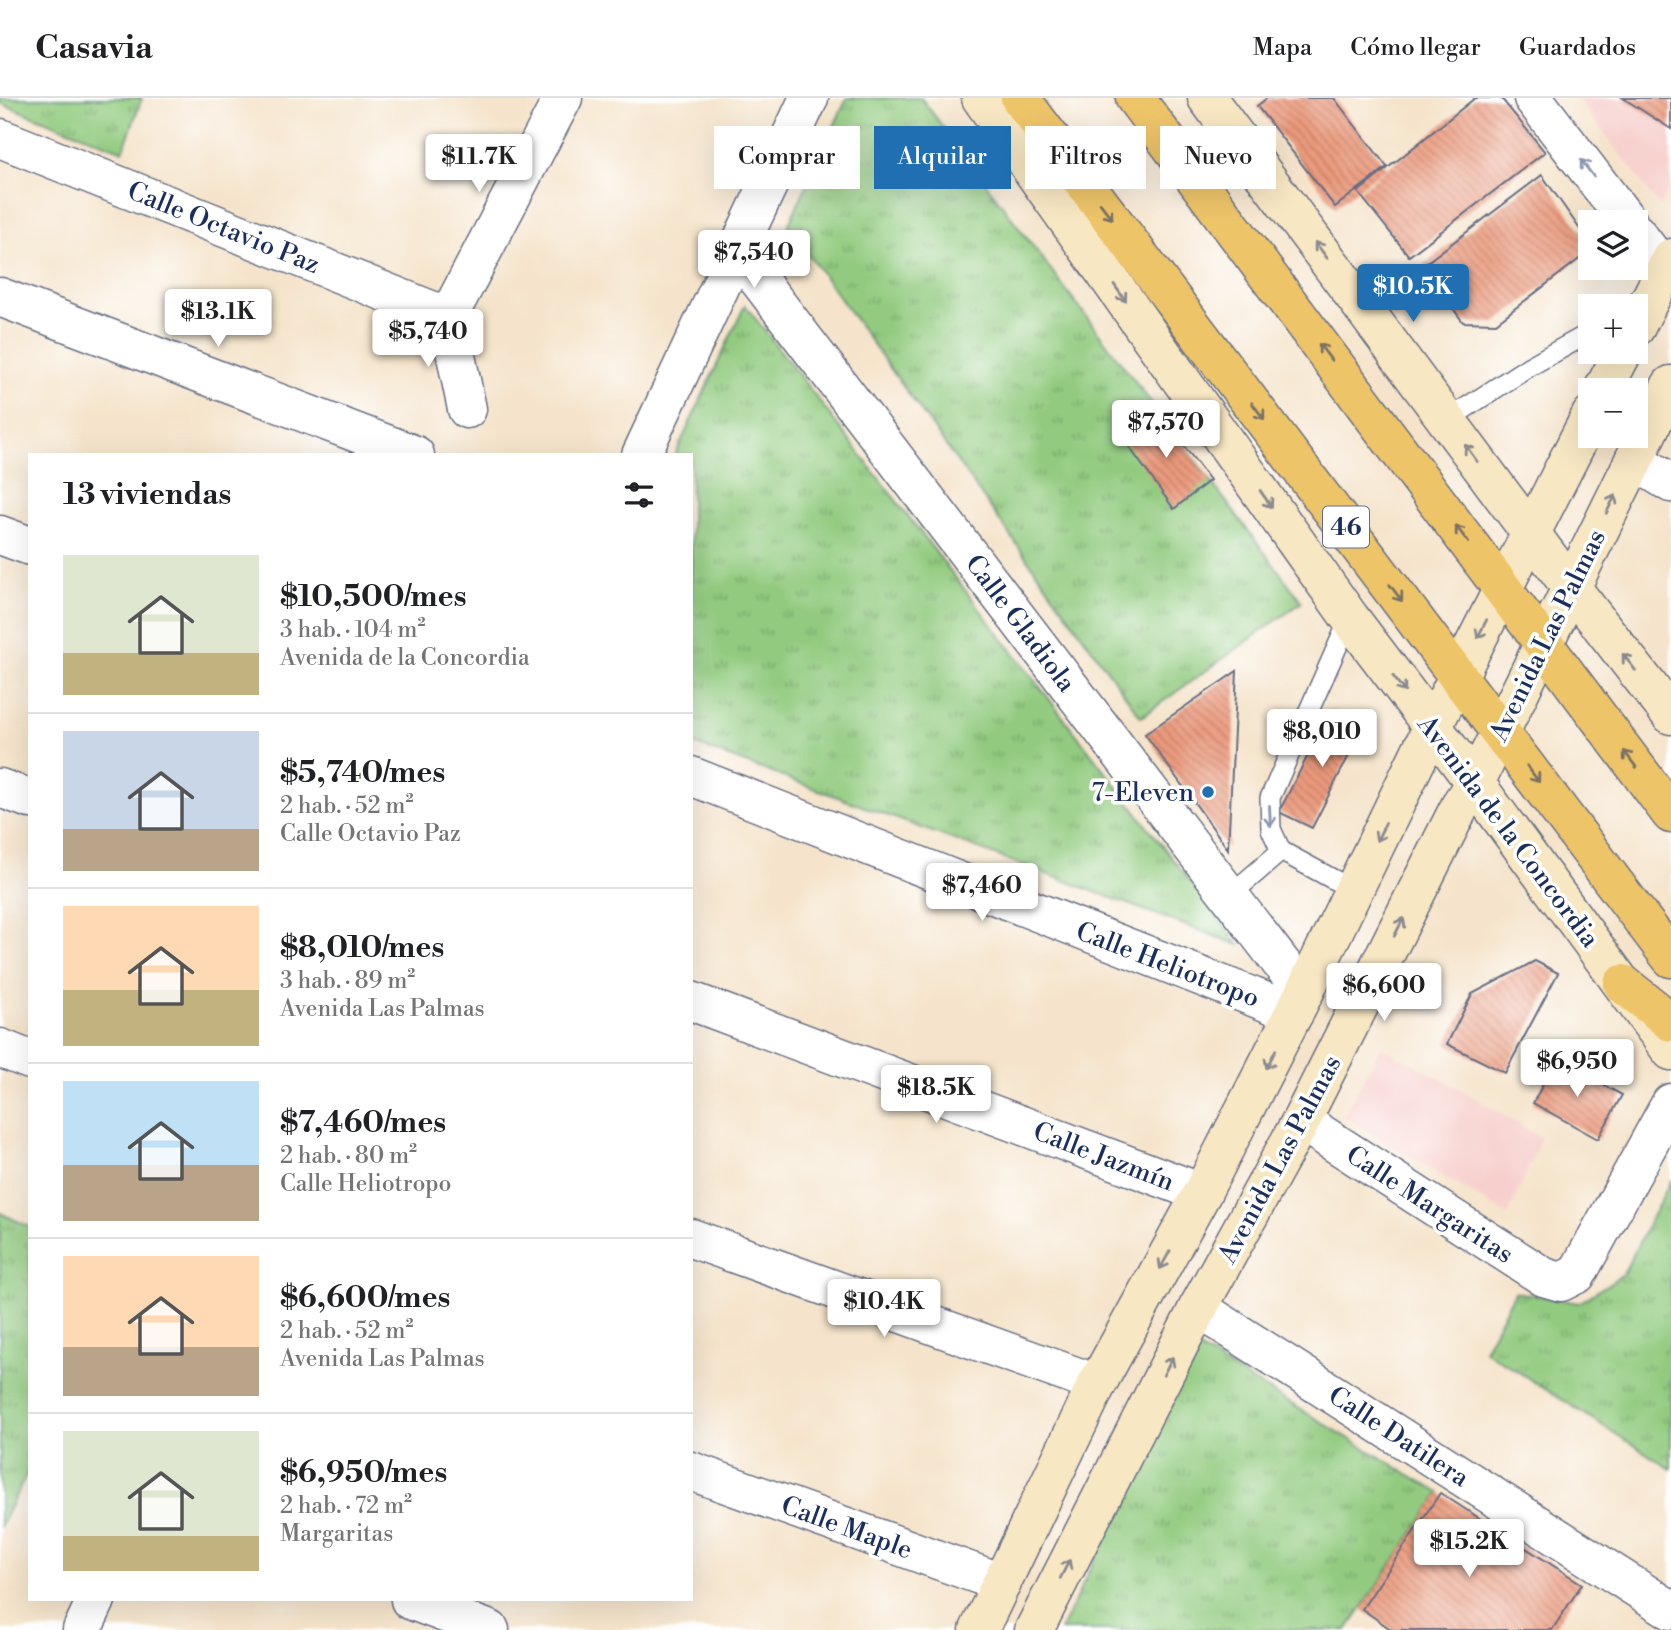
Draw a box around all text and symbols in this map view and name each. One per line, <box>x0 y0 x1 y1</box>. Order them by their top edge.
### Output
text: Casavia <box>35 28 153 69</box>
text: Mapa <box>1253 33 1312 63</box>
text: Cómo llegar <box>1350 33 1481 63</box>
text: Guardados <box>1519 33 1636 63</box>
chip: Comprar <box>714 126 860 189</box>
chip: Alquilar <box>874 126 1011 189</box>
chip: Filtros <box>1025 126 1146 189</box>
chip: Nuevo <box>1160 126 1276 189</box>
pin: $11.7K <box>422 134 536 194</box>
text: $11.7K <box>441 143 517 171</box>
one-way arrow <box>1579 159 1594 178</box>
street label: Calle Octavio Paz <box>123 175 324 281</box>
one-way arrow <box>1098 201 1113 220</box>
map controls <box>1578 210 1648 448</box>
button: layers <box>1578 210 1648 280</box>
pin: $7,540 <box>697 230 811 290</box>
text: $7,540 <box>714 239 794 267</box>
one-way arrow <box>1313 242 1328 260</box>
pin: $10.5K <box>1356 264 1470 324</box>
text: $10.5K <box>1373 273 1453 301</box>
one-way arrow <box>1112 284 1127 303</box>
pin: $13.1K <box>161 289 275 349</box>
button: + <box>1578 294 1648 364</box>
text: $13.1K <box>181 298 255 326</box>
pin: $5,740 <box>371 310 485 369</box>
text: $5,740 <box>388 318 468 346</box>
one-way arrow <box>1318 343 1333 362</box>
button: − <box>1578 378 1648 448</box>
pin: $7,570 <box>1109 400 1223 460</box>
one-way arrow <box>1251 402 1266 420</box>
text: $7,570 <box>1128 409 1204 437</box>
one-way arrow <box>1464 443 1479 462</box>
text: 13 viviendas <box>63 476 231 514</box>
icon: filters <box>620 476 658 514</box>
one-way arrow <box>1259 489 1273 508</box>
one-way arrow <box>1605 494 1619 515</box>
road number: 46 <box>1323 506 1369 547</box>
street label: Avenida Las Palmas <box>1482 524 1613 747</box>
one-way arrow <box>1454 525 1469 544</box>
street label: Calle Gladiola <box>958 549 1083 699</box>
text: $10,500/mes <box>280 578 467 616</box>
icon: home <box>119 583 203 667</box>
one-way arrow <box>1388 583 1403 602</box>
text: 3 hab. · 104 m² <box>280 616 425 644</box>
one-way arrow <box>1475 618 1489 639</box>
text: Avenida de la Concordia <box>280 644 530 672</box>
one-way arrow <box>1621 653 1637 671</box>
one-way arrow <box>1391 674 1406 693</box>
street label: Avenida de la Concordia <box>1410 708 1606 955</box>
pin: $8,010 <box>1265 710 1379 769</box>
text: $8,010 <box>1283 718 1361 746</box>
one-way arrow <box>1623 750 1638 769</box>
text: $5,740/mes <box>280 754 445 792</box>
icon: home <box>119 759 203 843</box>
one-way arrow <box>1526 764 1541 783</box>
place label: 7-Eleven <box>1092 777 1194 809</box>
marker: 7-Eleven <box>1200 784 1216 800</box>
text: 2 hab. · 52 m² <box>280 792 414 820</box>
one-way arrow <box>1264 804 1277 827</box>
text: Calle Octavio Paz <box>280 820 461 848</box>
one-way arrow <box>1374 821 1387 842</box>
pin: $7,460 <box>925 864 1039 923</box>
text: $7,460 <box>942 872 1022 900</box>
street label: Calle Heliotropo <box>1071 915 1264 1015</box>
one-way arrow <box>1393 917 1407 937</box>
text: $8,010/mes <box>280 929 444 967</box>
icon: home <box>119 934 203 1018</box>
pin: $6,600 <box>1327 964 1441 1023</box>
text: 3 hab. · 89 m² <box>280 967 415 995</box>
text: $6,600 <box>1342 972 1426 1000</box>
text: Avenida Las Palmas <box>280 995 485 1023</box>
pin: $6,950 <box>1520 1040 1634 1099</box>
one-way arrow <box>1263 1048 1277 1069</box>
text: $6,950 <box>1537 1048 1617 1076</box>
street label: Avenida Las Palmas <box>1211 1050 1348 1270</box>
pin: $18.5K <box>879 1066 993 1125</box>
text: $18.5K <box>897 1074 975 1102</box>
text: $7,460/mes <box>280 1104 446 1142</box>
icon: home <box>119 1109 203 1193</box>
street label: Calle Jazmín <box>1029 1115 1179 1198</box>
street label: Calle Margaritas <box>1340 1139 1519 1271</box>
text: 2 hab. · 80 m² <box>280 1142 417 1170</box>
text: Calle Heliotropo <box>280 1170 452 1198</box>
one-way arrow <box>1158 1250 1172 1270</box>
text: $6,600/mes <box>280 1279 450 1317</box>
pin: $10.4K <box>827 1280 941 1339</box>
icon: home <box>119 1284 203 1368</box>
text: $10.4K <box>843 1288 925 1316</box>
text: 2 hab. · 52 m² <box>280 1317 414 1345</box>
text: Avenida Las Palmas <box>280 1345 485 1373</box>
one-way arrow <box>1162 1356 1176 1377</box>
street label: Calle Datilera <box>1322 1380 1475 1495</box>
text: $6,950/mes <box>280 1454 447 1492</box>
icon: home <box>119 1459 203 1543</box>
street label: Calle Maple <box>777 1489 916 1566</box>
text: 2 hab. · 72 m² <box>280 1492 412 1520</box>
text: Margaritas <box>280 1520 393 1548</box>
pin: $15.2K <box>1412 1520 1526 1579</box>
text: $15.2K <box>1430 1528 1508 1556</box>
one-way arrow <box>1059 1559 1073 1580</box>

